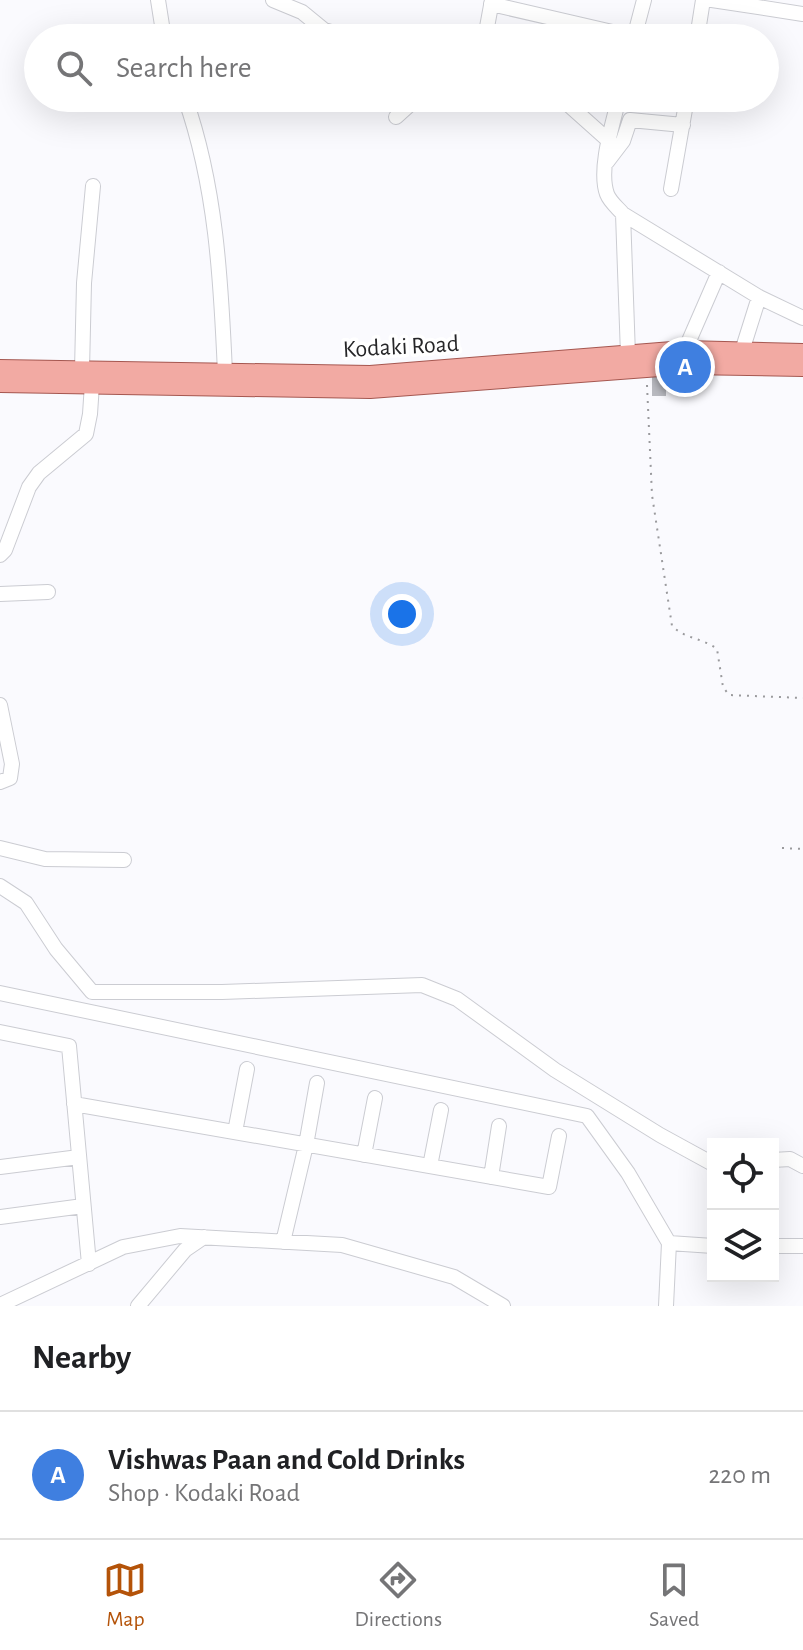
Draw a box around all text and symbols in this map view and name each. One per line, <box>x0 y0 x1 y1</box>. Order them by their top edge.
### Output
search box <box>24 24 779 112</box>
icon: search <box>52 46 96 90</box>
text: Search here <box>116 53 252 83</box>
street label: Kodaki Road <box>342 332 460 362</box>
pin: A <box>659 337 711 397</box>
your location <box>382 594 422 634</box>
map controls <box>707 1138 779 1282</box>
button: locate <box>707 1138 779 1210</box>
button: layers <box>707 1210 779 1282</box>
text: Nearby <box>32 1341 131 1375</box>
text: Vishwas Paan and Cold Drinks <box>108 1445 465 1475</box>
text: A <box>50 1462 66 1488</box>
text: 220 m <box>709 1462 771 1488</box>
text: Shop · Kodaki Road <box>108 1480 300 1506</box>
tab: Map <box>103 1558 147 1632</box>
tab: Directions <box>354 1558 442 1632</box>
tab: Saved <box>649 1558 699 1632</box>

